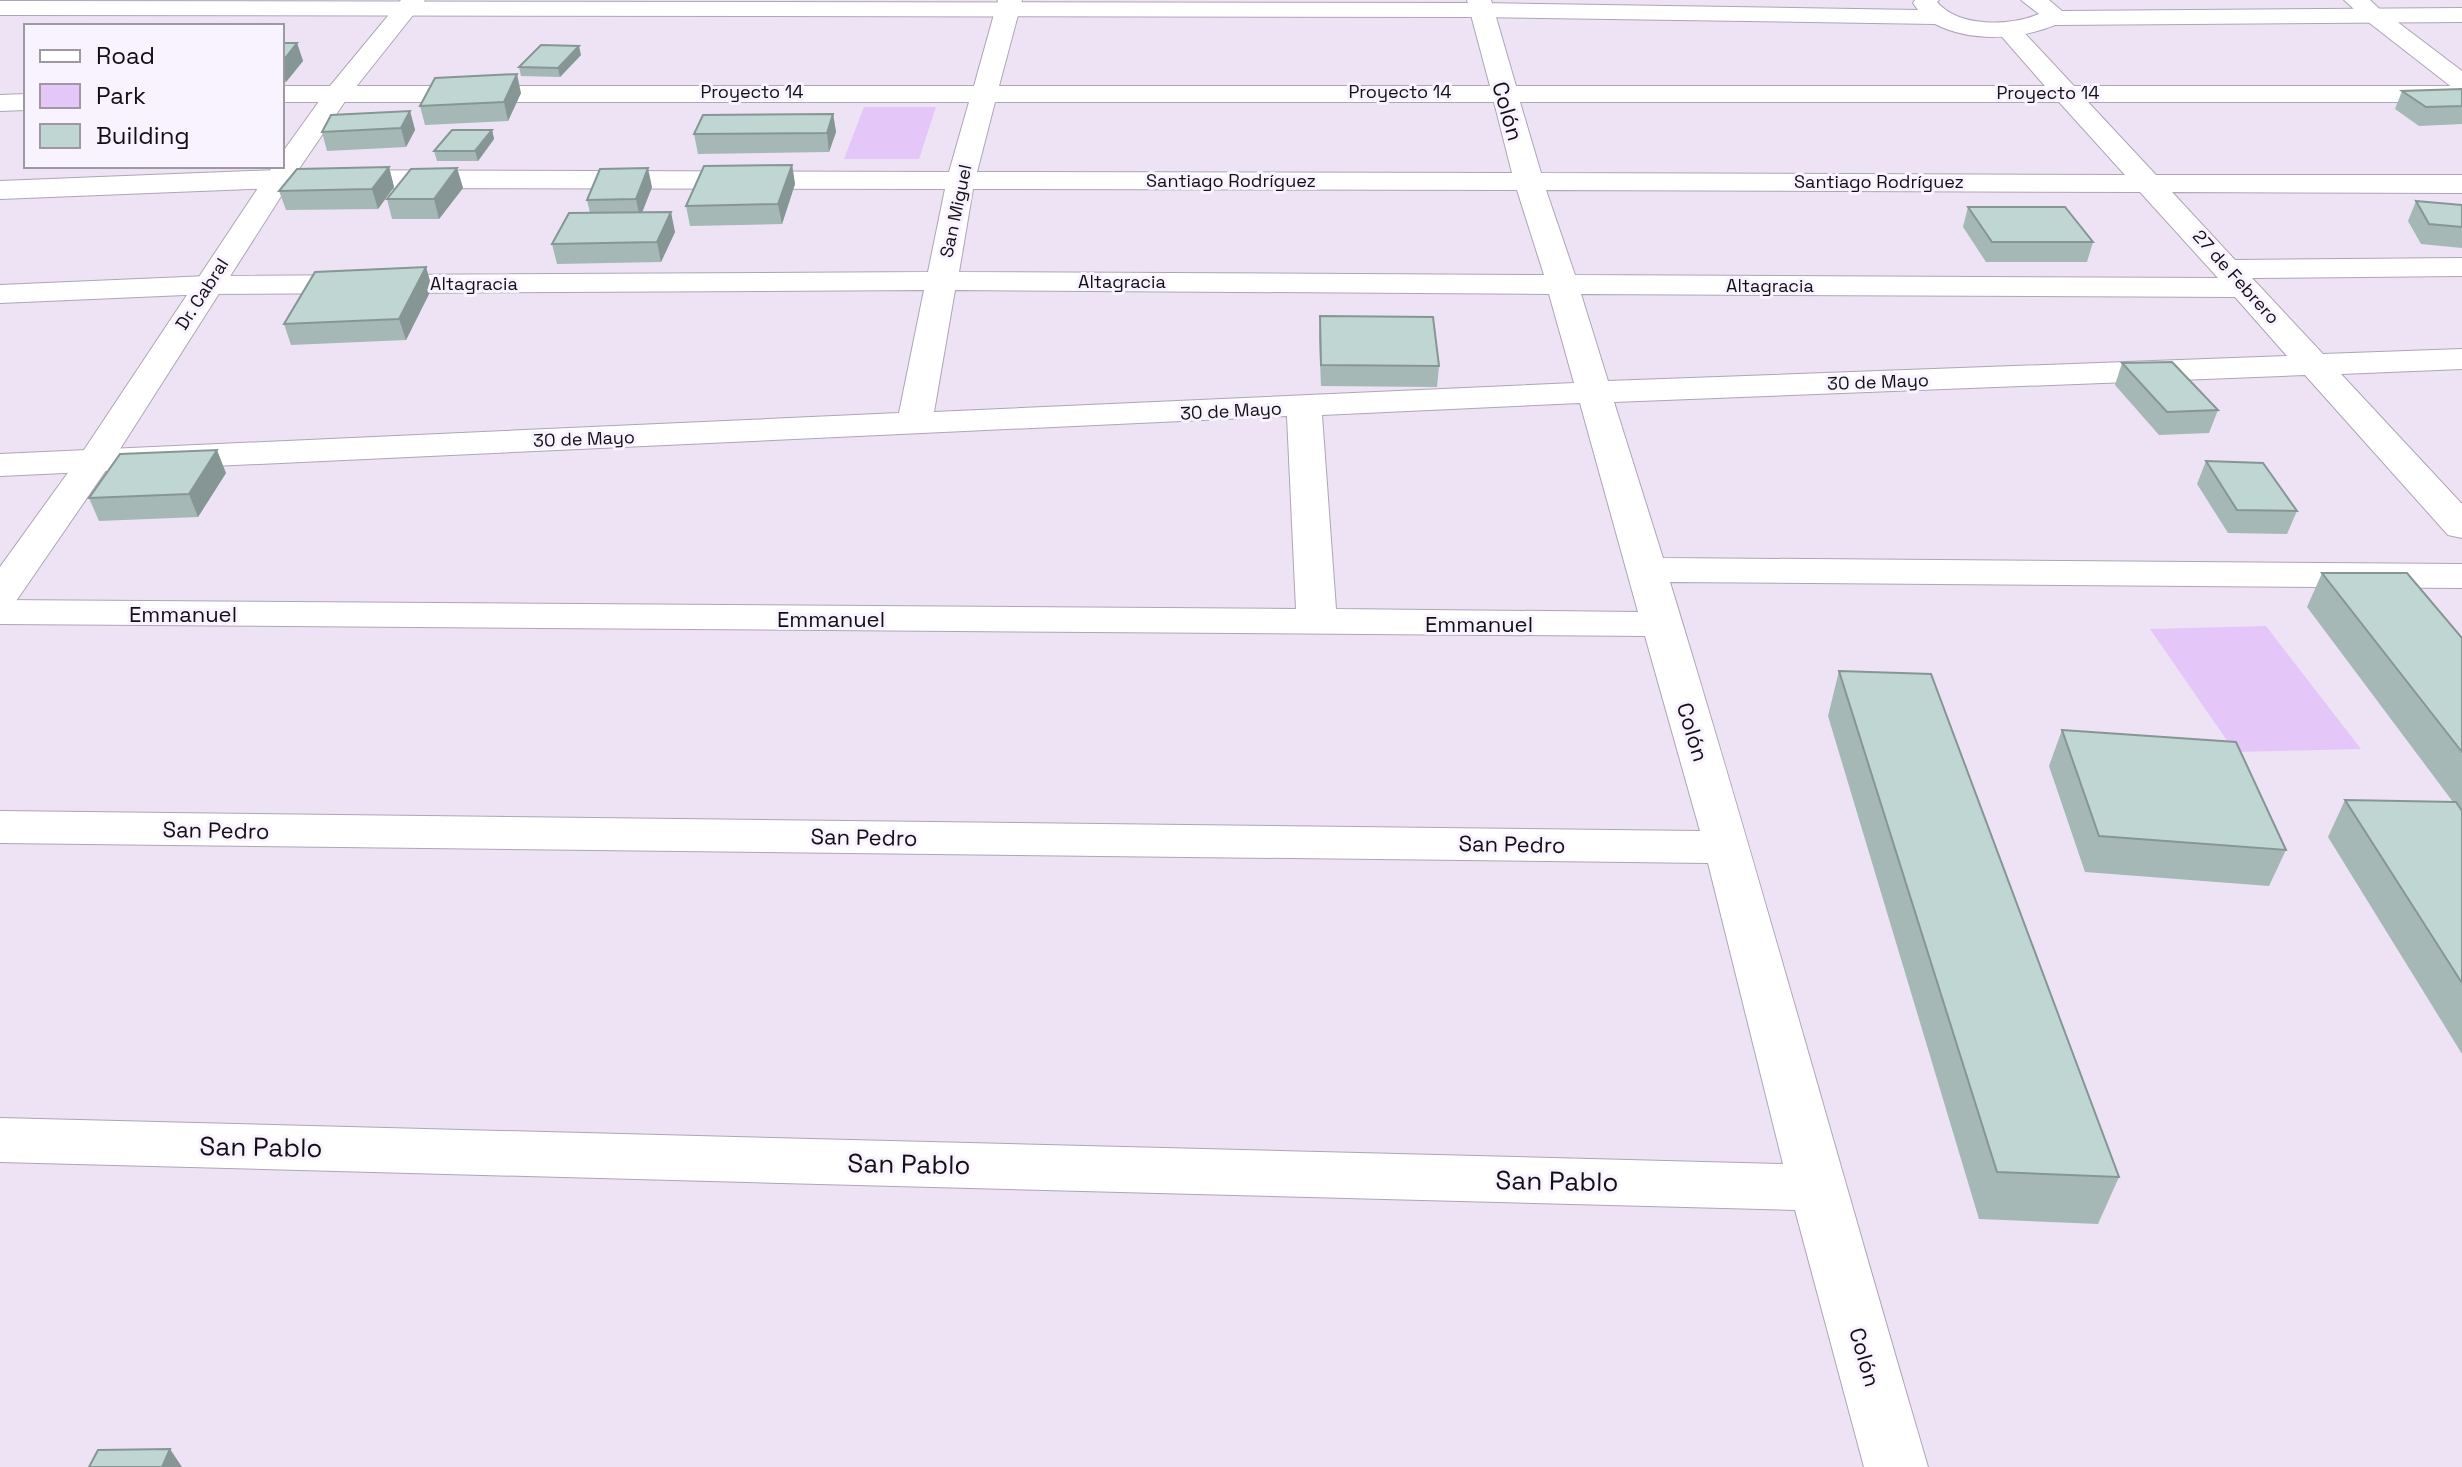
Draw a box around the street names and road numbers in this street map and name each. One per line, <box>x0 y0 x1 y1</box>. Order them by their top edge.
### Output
street label: Colón <box>1486 78 1530 144</box>
street label: Proyecto 14 <box>701 80 803 103</box>
street label: Proyecto 14 <box>1349 80 1451 103</box>
street label: Proyecto 14 <box>1997 81 2099 104</box>
street label: San Miguel <box>934 162 977 260</box>
street label: Santiago Rodríguez <box>1146 169 1316 192</box>
street label: Santiago Rodríguez <box>1794 170 1964 193</box>
street label: 27 de Febrero <box>2188 225 2285 329</box>
street label: Dr. Cabral <box>170 254 233 334</box>
street label: Altagracia <box>1078 270 1166 293</box>
street label: Altagracia <box>430 272 518 295</box>
street label: Altagracia <box>1726 274 1814 297</box>
street label: 30 de Mayo <box>1827 368 1929 395</box>
street label: 30 de Mayo <box>1180 396 1282 425</box>
street label: 30 de Mayo <box>533 425 635 452</box>
street label: Emmanuel <box>129 600 237 628</box>
street label: Emmanuel <box>777 605 885 633</box>
street label: Emmanuel <box>1425 610 1533 638</box>
street label: Colón <box>1671 699 1715 765</box>
street label: San Pedro <box>162 815 270 845</box>
street label: San Pedro <box>810 822 918 852</box>
street label: San Pedro <box>1458 829 1566 859</box>
street label: San Pablo <box>199 1129 323 1165</box>
street label: San Pablo <box>847 1146 971 1182</box>
street label: San Pablo <box>1495 1163 1619 1199</box>
street label: Colón <box>1843 1324 1887 1390</box>

